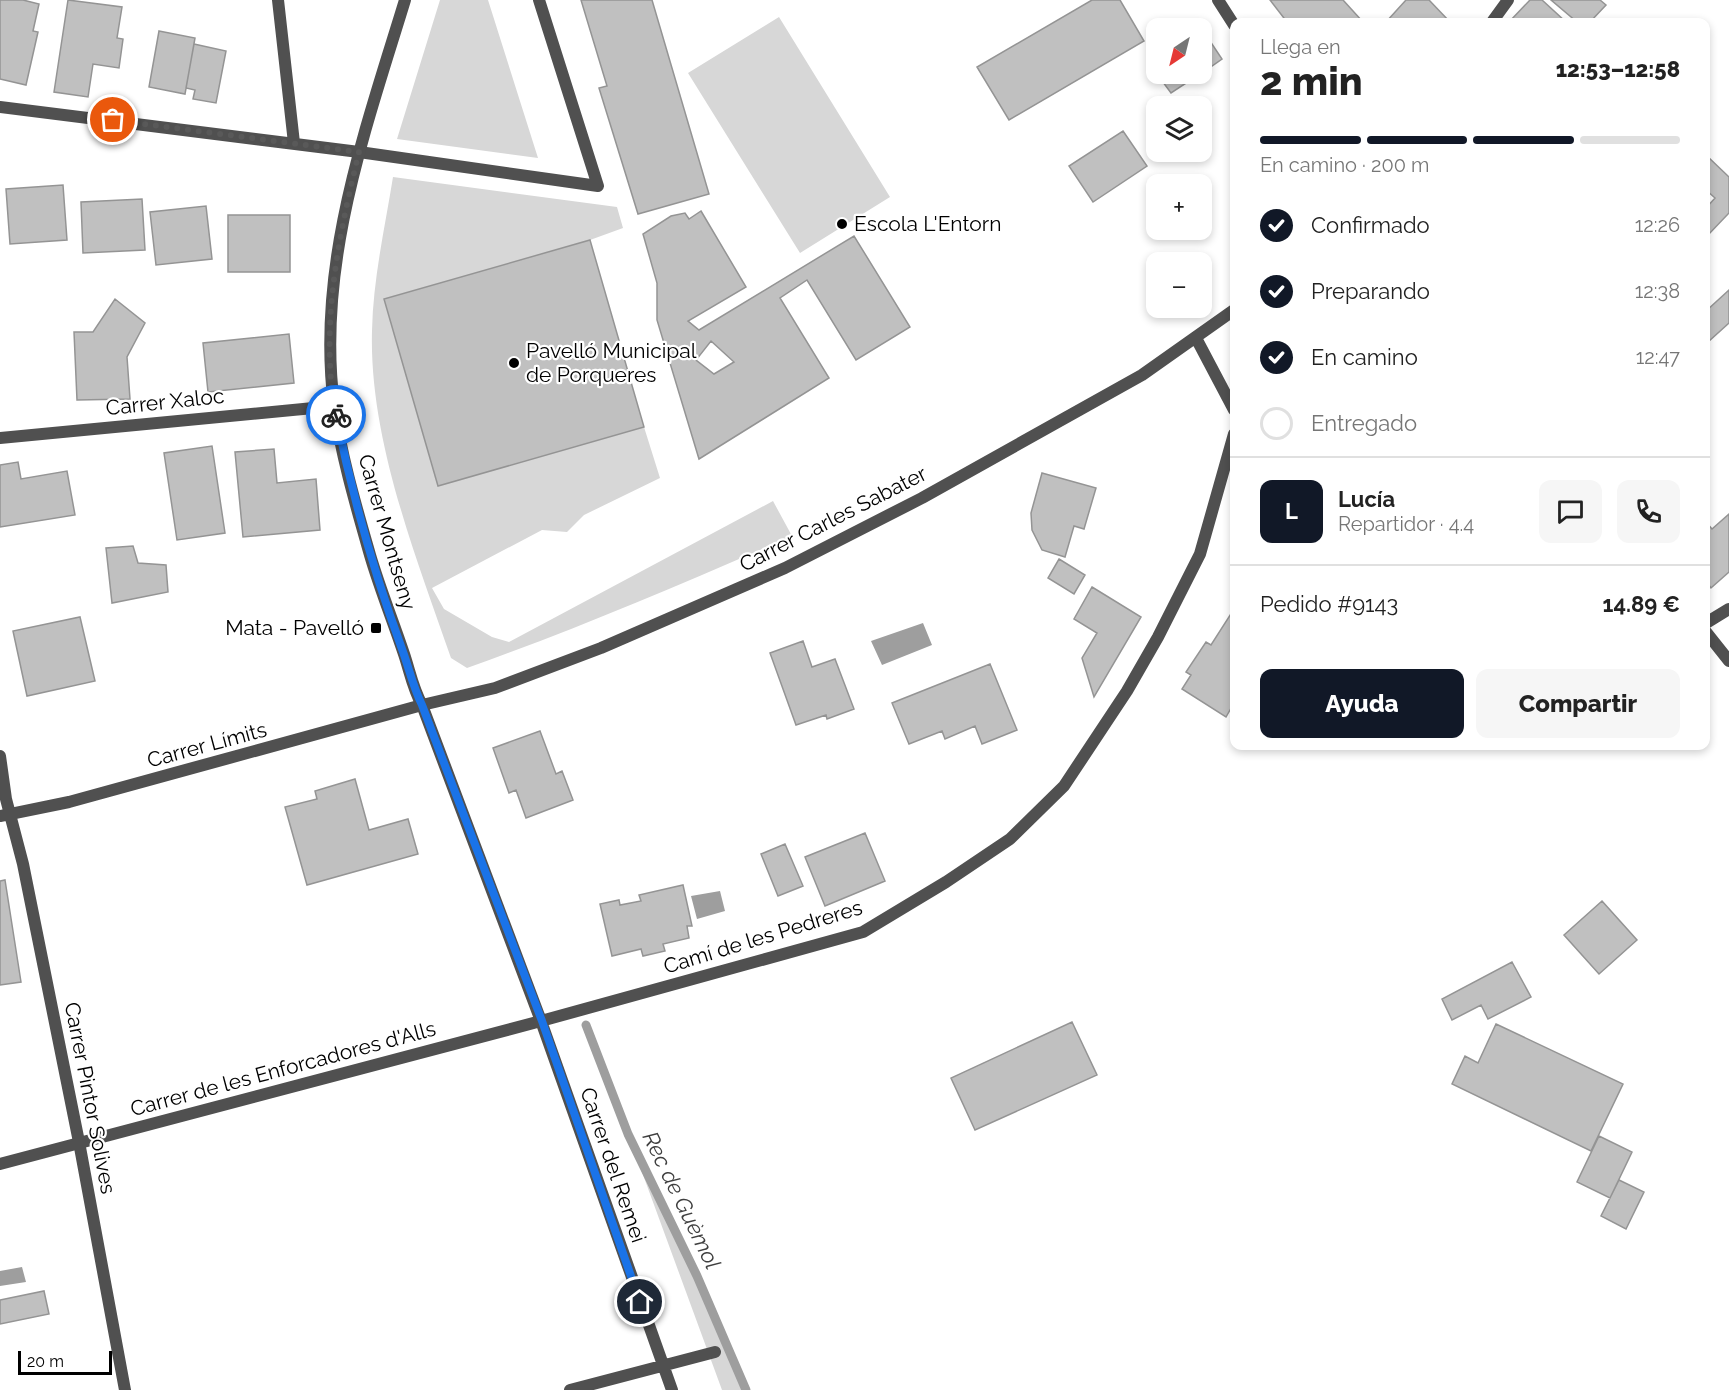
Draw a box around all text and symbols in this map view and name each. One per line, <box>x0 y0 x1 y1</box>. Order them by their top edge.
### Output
north arrow <box>1146 18 1212 84</box>
map controls <box>1146 18 1212 318</box>
text: Llega en <box>1260 35 1341 59</box>
text: 12:53–12:58 <box>1556 56 1680 82</box>
text: 2 min <box>1260 58 1363 104</box>
pin <box>87 94 138 145</box>
button: layers <box>1146 96 1212 162</box>
icon: bag <box>96 103 129 136</box>
text: En camino · 200 m <box>1260 153 1429 177</box>
button: + <box>1146 174 1212 240</box>
icon: check <box>1260 209 1293 242</box>
place label: Escola L'Entorn <box>854 211 1001 236</box>
text: Confirmado <box>1311 212 1430 238</box>
text: 12:26 <box>1635 213 1680 237</box>
marker: Escola L'Entorn <box>835 217 849 231</box>
button: − <box>1146 252 1212 318</box>
icon: check <box>1260 275 1293 308</box>
text: Preparando <box>1311 278 1430 304</box>
text: 12:38 <box>1635 279 1680 303</box>
place label: Pavelló Municipal de Porqueres <box>526 338 697 387</box>
icon: check <box>1260 341 1293 374</box>
text: En camino <box>1311 344 1418 370</box>
text: 12:47 <box>1636 345 1680 369</box>
marker: Pavelló Municipal de Porqueres <box>507 356 521 370</box>
street label: Carrer Xaloc <box>104 383 225 420</box>
courier <box>306 385 366 445</box>
icon: bike <box>320 399 353 432</box>
text: Entregado <box>1311 410 1417 436</box>
street label: Carrer Montseny <box>353 451 422 613</box>
street label: Carrer Carles Sabater <box>735 460 931 577</box>
button: chat <box>1539 480 1602 543</box>
button: phone <box>1617 480 1680 543</box>
text: Lucía <box>1338 486 1395 512</box>
text: L <box>1285 498 1298 524</box>
text: Repartidor · 4.4 <box>1338 512 1474 536</box>
text: Pedido #9143 <box>1260 591 1398 617</box>
text: 14.89 € <box>1603 591 1680 617</box>
place label: Mata - Pavelló <box>225 615 364 640</box>
marker: Mata - Pavelló <box>369 621 383 635</box>
button: Ayuda <box>1260 669 1464 738</box>
button: Compartir <box>1476 669 1680 738</box>
street label: Carrer Límits <box>144 717 269 772</box>
street label: Camí de les Pedreres <box>660 894 865 979</box>
street label: Carrer Pintor Solives <box>60 1000 121 1196</box>
street label: Carrer de les Enforcadores d'Alls <box>127 1016 438 1121</box>
street label: Carrer del Remei <box>575 1084 652 1246</box>
water label: Rec de Guèmol <box>637 1127 727 1273</box>
pin <box>614 1276 665 1327</box>
icon: home <box>623 1285 656 1318</box>
scale bar <box>18 1348 112 1376</box>
text: 20 m <box>27 1352 64 1371</box>

